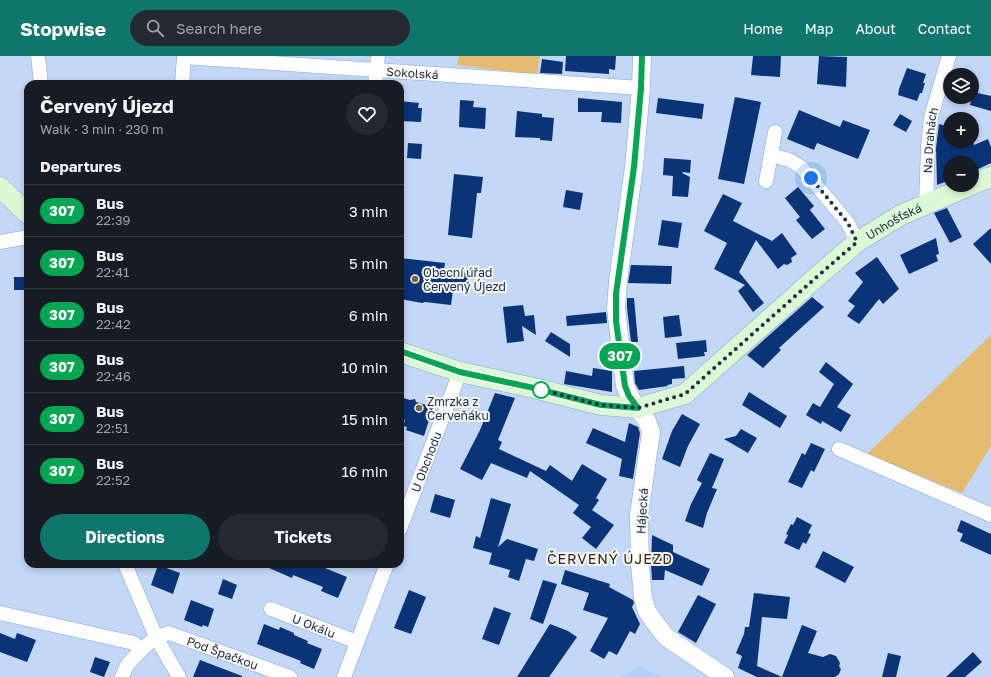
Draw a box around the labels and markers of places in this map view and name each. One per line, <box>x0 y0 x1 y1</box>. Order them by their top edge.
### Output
place label: Obecní úřad Červený Újezd <box>423 265 506 294</box>
marker: Obecní úřad Červený Újezd <box>410 274 420 284</box>
unlabelled marker <box>532 381 550 399</box>
place label: Zmrzka z Červeňáku <box>427 394 489 423</box>
marker: Zmrzka z Červeňáku <box>414 403 424 413</box>

